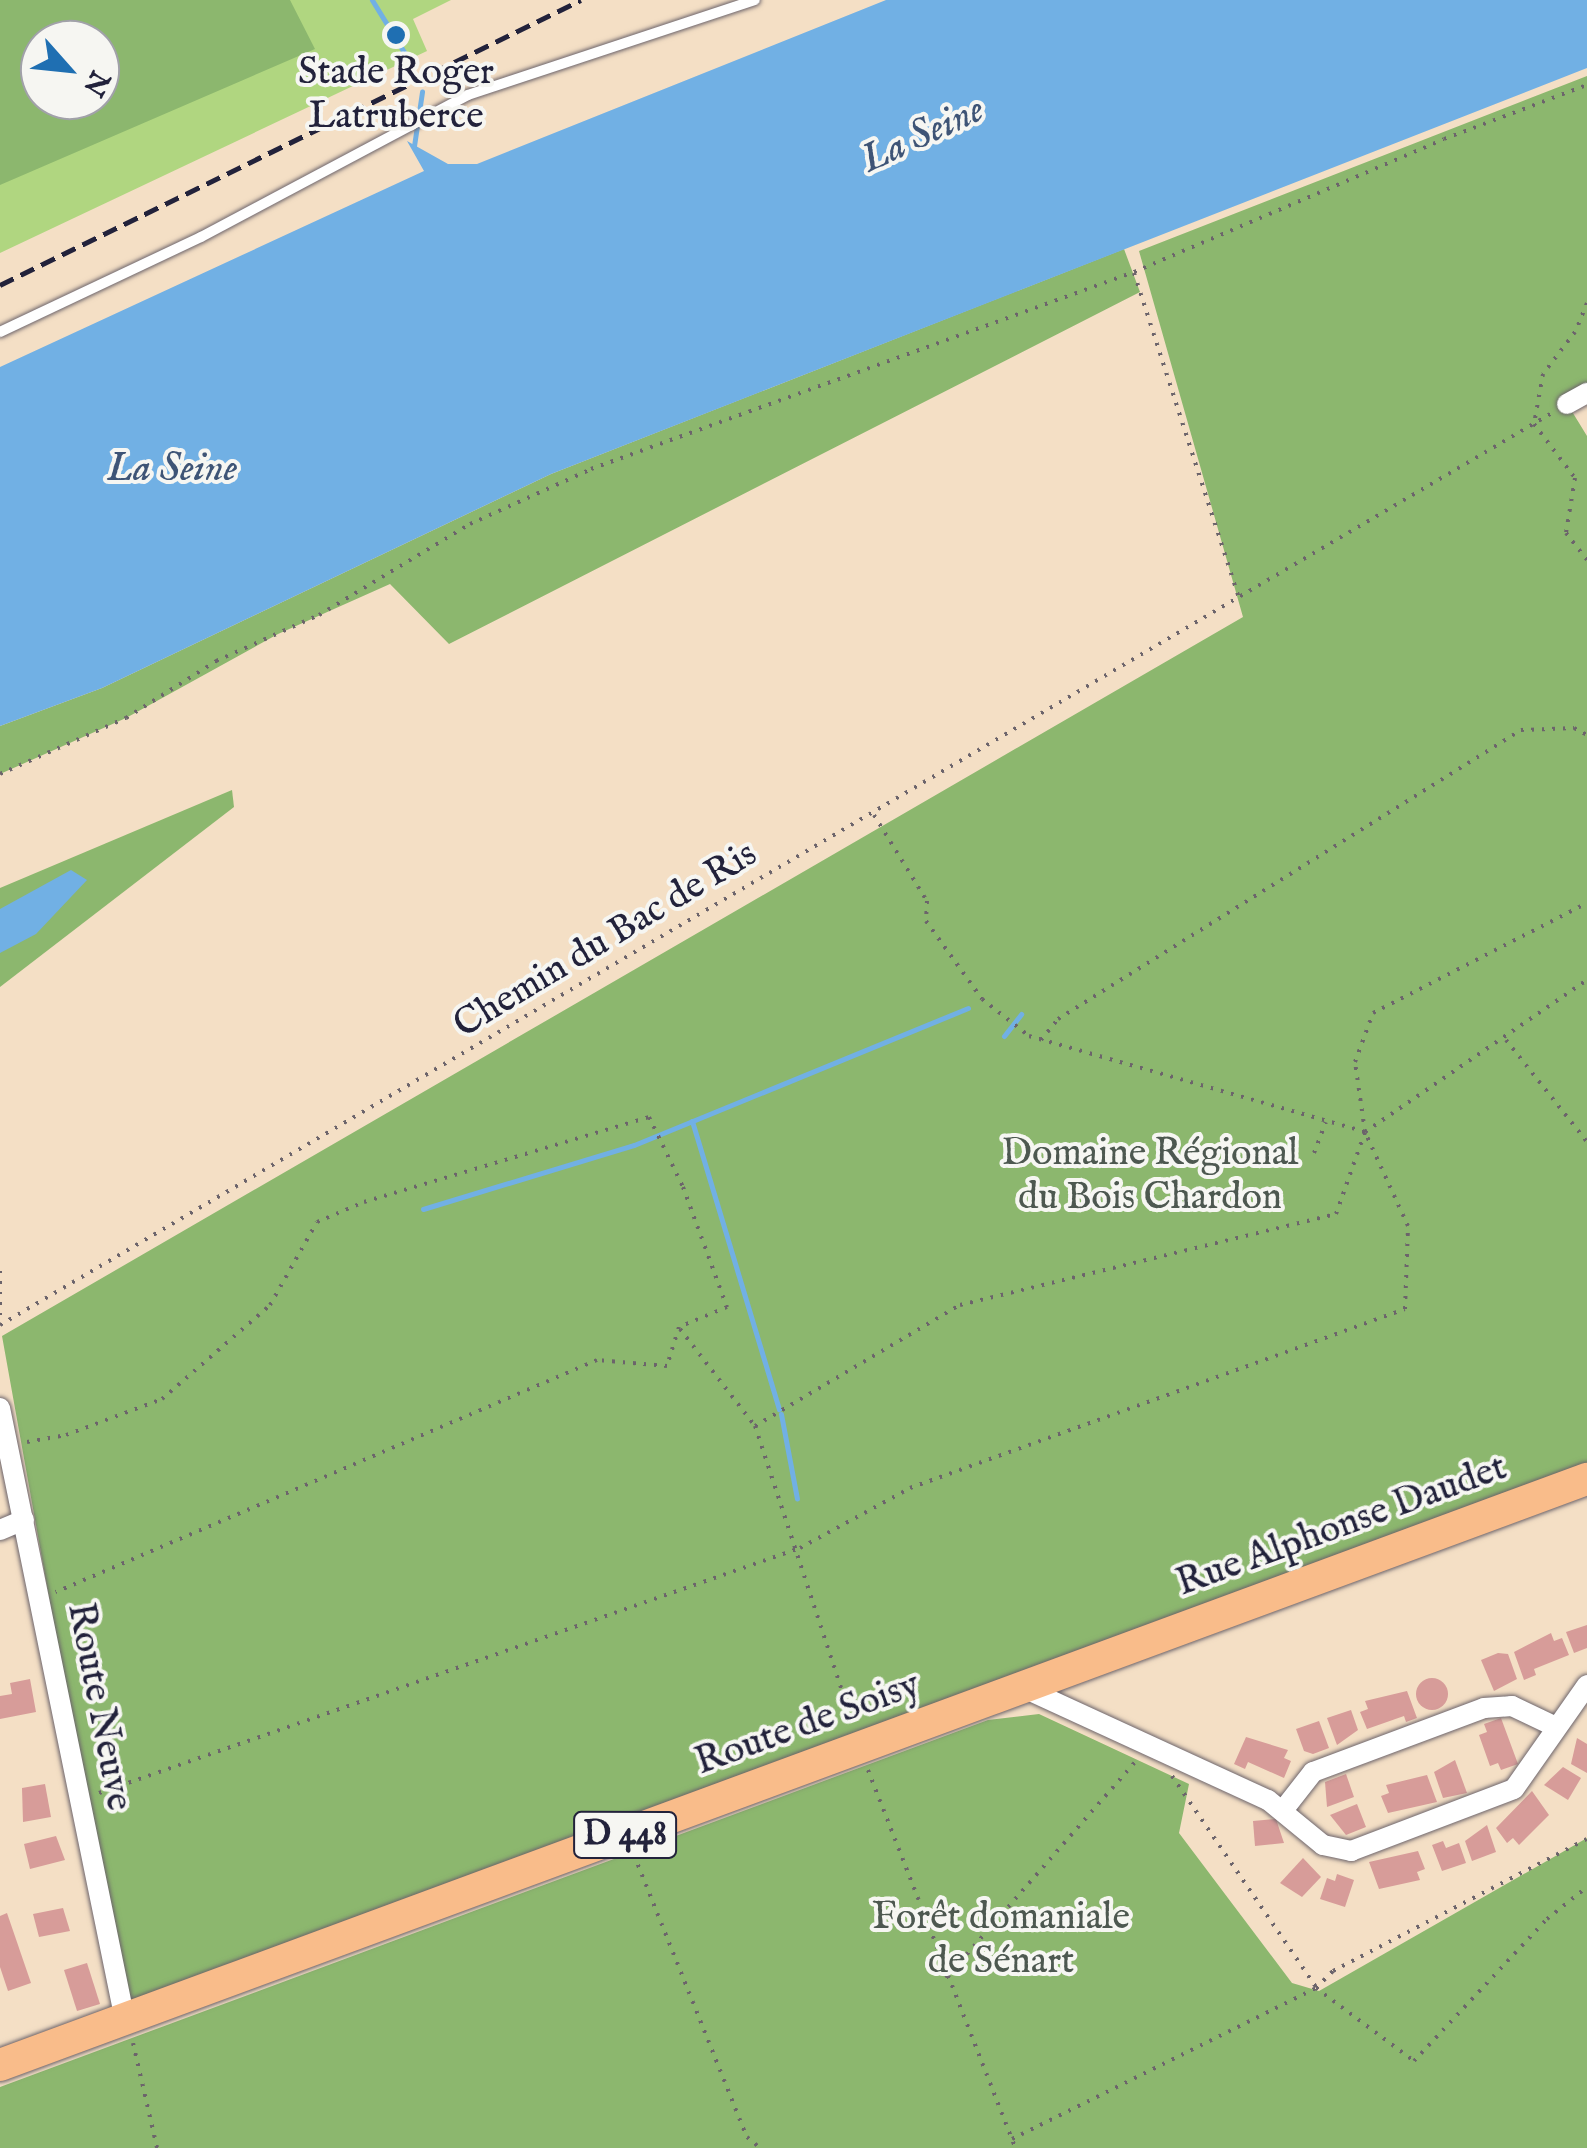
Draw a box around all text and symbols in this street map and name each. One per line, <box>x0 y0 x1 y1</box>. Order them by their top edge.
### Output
north arrow <box>20 20 120 120</box>
marker: Stade Roger Latruberce <box>385 24 407 46</box>
place label: Stade Roger Latruberce <box>298 51 494 140</box>
text: N <box>74 64 116 102</box>
water label: La Seine <box>854 87 992 185</box>
water label: La Seine <box>107 446 237 494</box>
street label: Chemin du Bac de Ris <box>446 832 766 1050</box>
park label: Domaine Régional du Bois Chardon <box>1001 1132 1299 1222</box>
street label: Rue Alphonse Daudet <box>1171 1446 1513 1608</box>
street label: Route Neuve <box>56 1599 140 1815</box>
street label: Route de Soisy <box>690 1663 926 1787</box>
road number: D 448 <box>572 1805 678 1865</box>
park label: Forêt domaniale de Sénart <box>872 1896 1130 1986</box>

